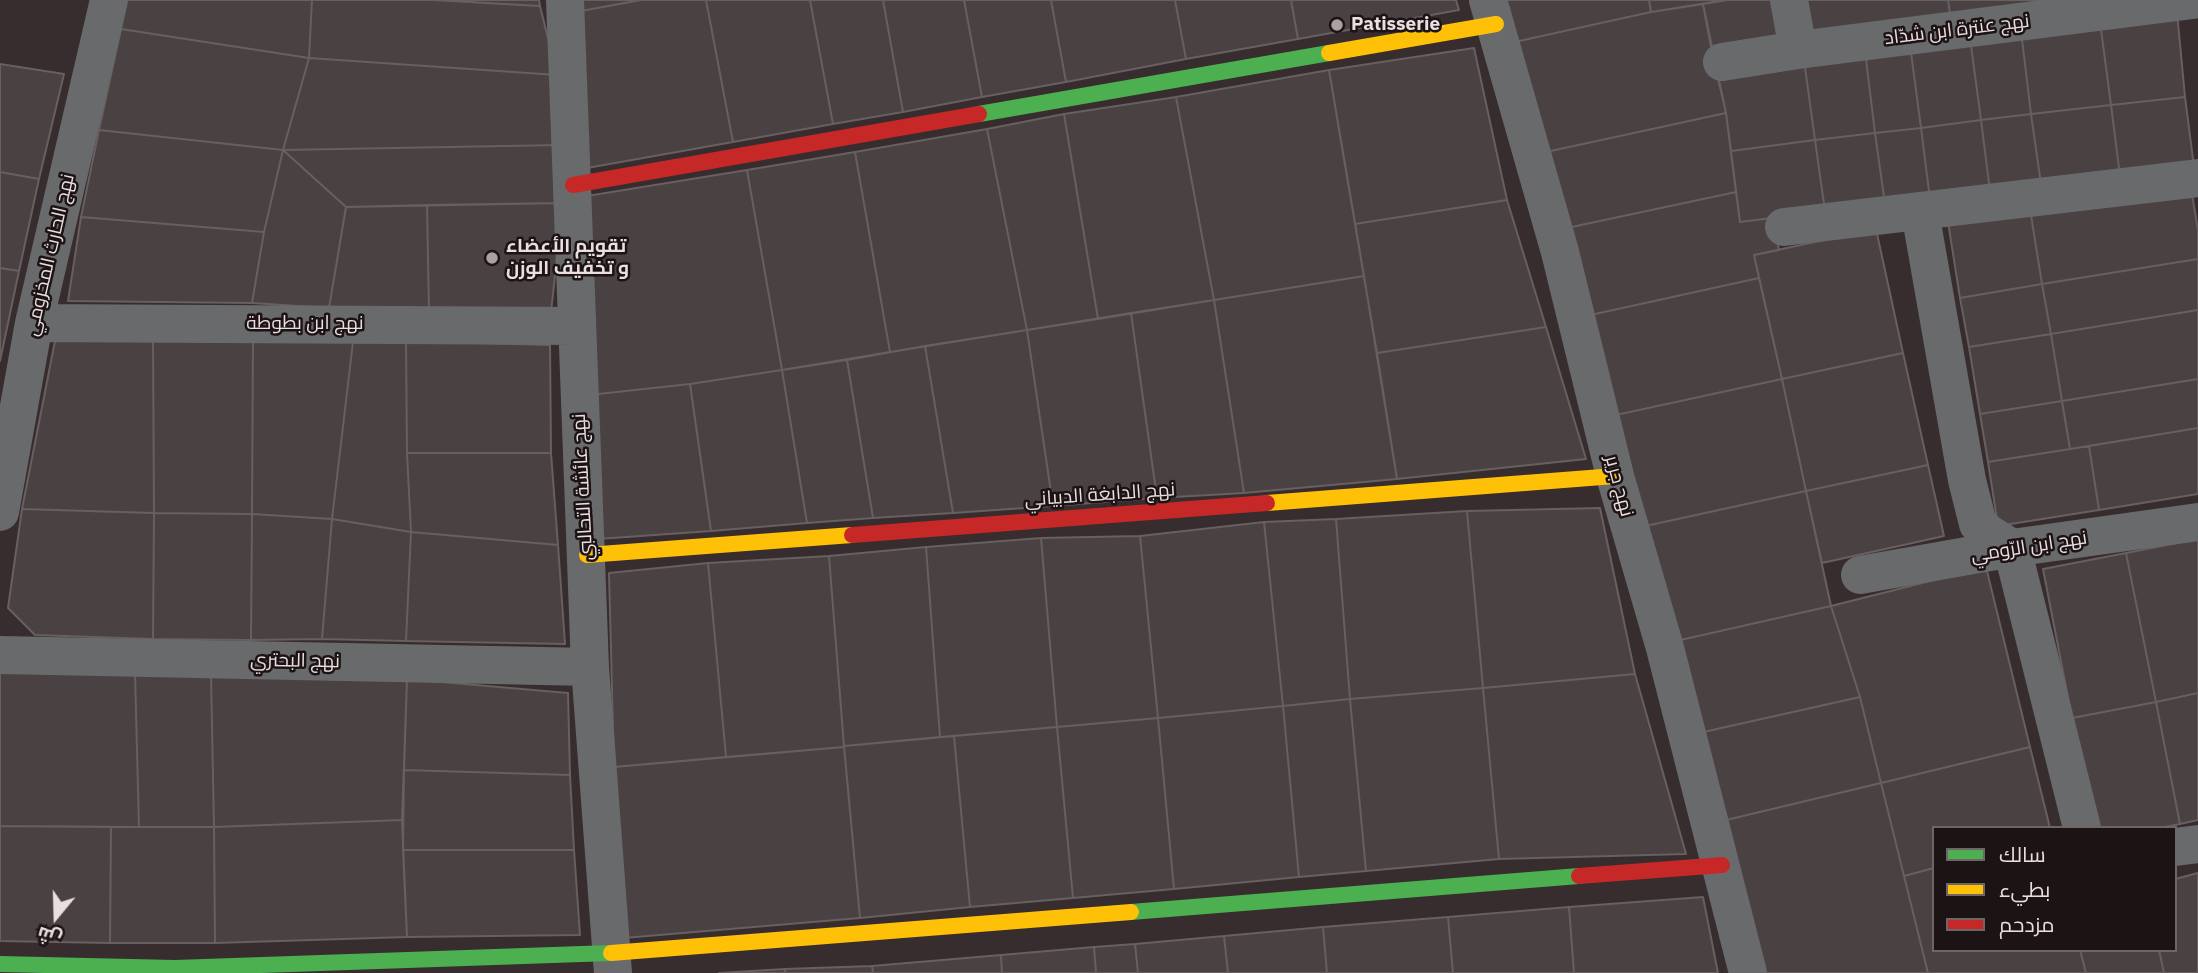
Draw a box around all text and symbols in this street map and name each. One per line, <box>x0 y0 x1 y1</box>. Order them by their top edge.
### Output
street label: نهج عنترة ابن شدّاد <box>1883 10 2031 50</box>
place label: Patisserie <box>1351 14 1440 36</box>
marker: Patisserie <box>1329 17 1345 33</box>
street label: نهج الحارث المخزومي <box>20 172 80 338</box>
place label: تقويم الأعضاء و تخفيف الوزن <box>506 236 629 280</box>
marker: تقويم الأعضاء و تخفيف الوزن <box>484 250 500 266</box>
street label: نهج ابن بطوطة <box>246 313 364 335</box>
street label: نهج عائشة التحالبي <box>568 413 598 561</box>
street label: نهج جرير <box>1600 453 1638 519</box>
street label: نهج الدابغة الدبياني <box>1024 478 1176 512</box>
street label: نهج ابن الرّومي <box>1969 527 2089 567</box>
street label: نهج البحتري <box>250 649 340 673</box>
legend <box>1932 826 2177 952</box>
text: سالك <box>1999 840 2046 868</box>
text: بطيء <box>1999 875 2050 903</box>
north arrow <box>21 882 91 952</box>
text: مزدحم <box>1999 910 2054 938</box>
text: ش <box>34 922 65 952</box>

